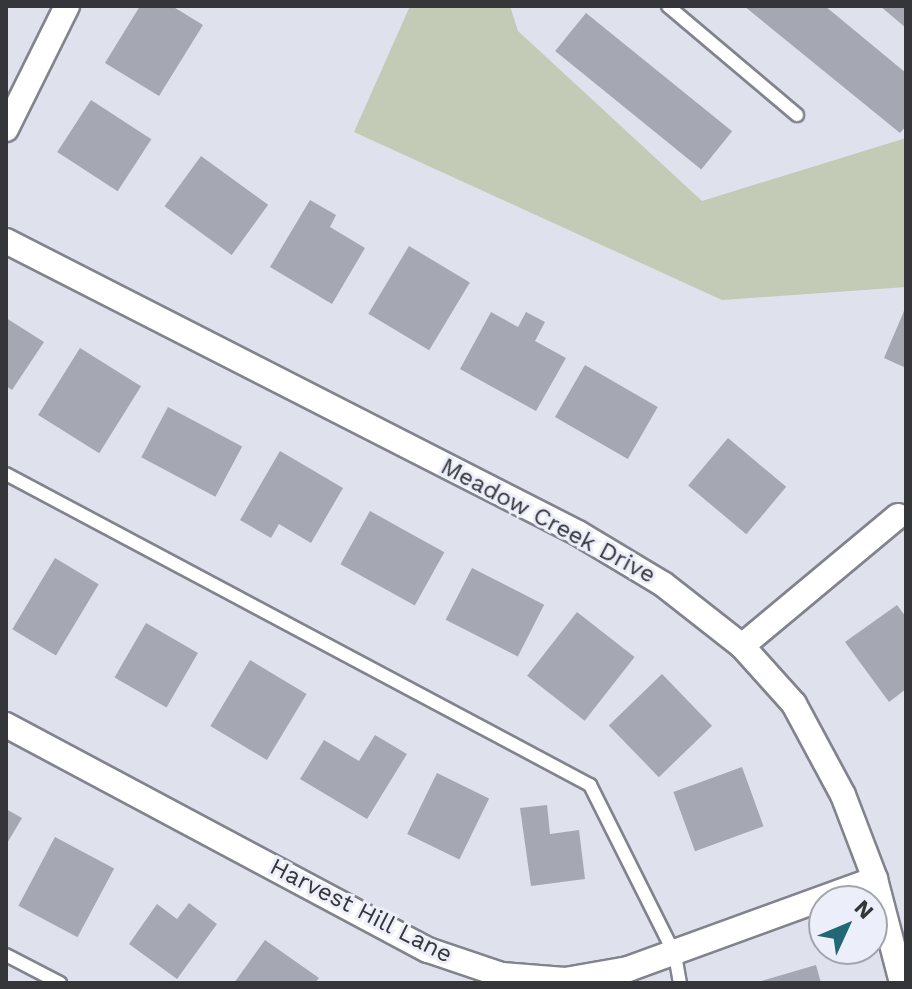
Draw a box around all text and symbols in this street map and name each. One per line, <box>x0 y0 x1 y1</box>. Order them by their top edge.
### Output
street label: Meadow Creek Drive <box>435 452 661 590</box>
street label: Harvest Hill Lane <box>265 852 457 970</box>
north arrow <box>808 885 888 965</box>
text: N <box>850 895 879 924</box>

